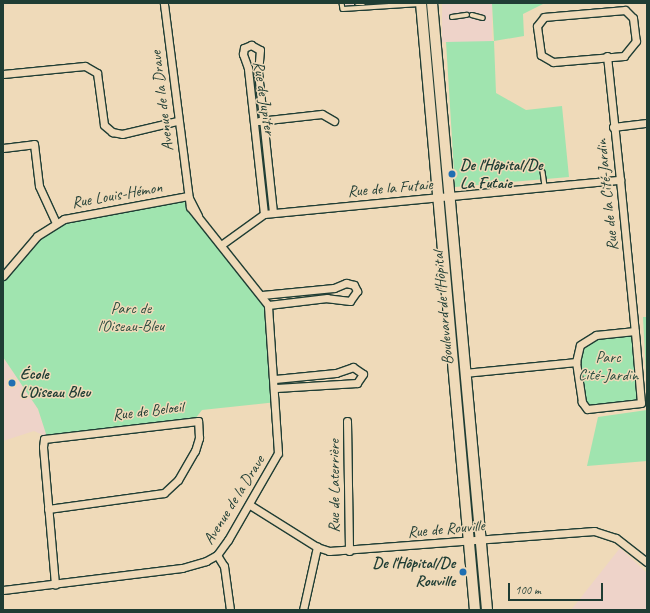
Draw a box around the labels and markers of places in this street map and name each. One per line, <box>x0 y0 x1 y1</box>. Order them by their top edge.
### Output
place label: De l'Hôpital/De La Futaie <box>460 155 542 193</box>
marker: De l'Hôpital/De La Futaie <box>447 169 457 179</box>
place label: École L'Oiseau Bleu <box>20 364 90 402</box>
marker: École L'Oiseau Bleu <box>7 378 17 388</box>
place label: De l'Hôpital/De Rouville <box>373 553 455 591</box>
marker: De l'Hôpital/De Rouville <box>458 567 468 577</box>

